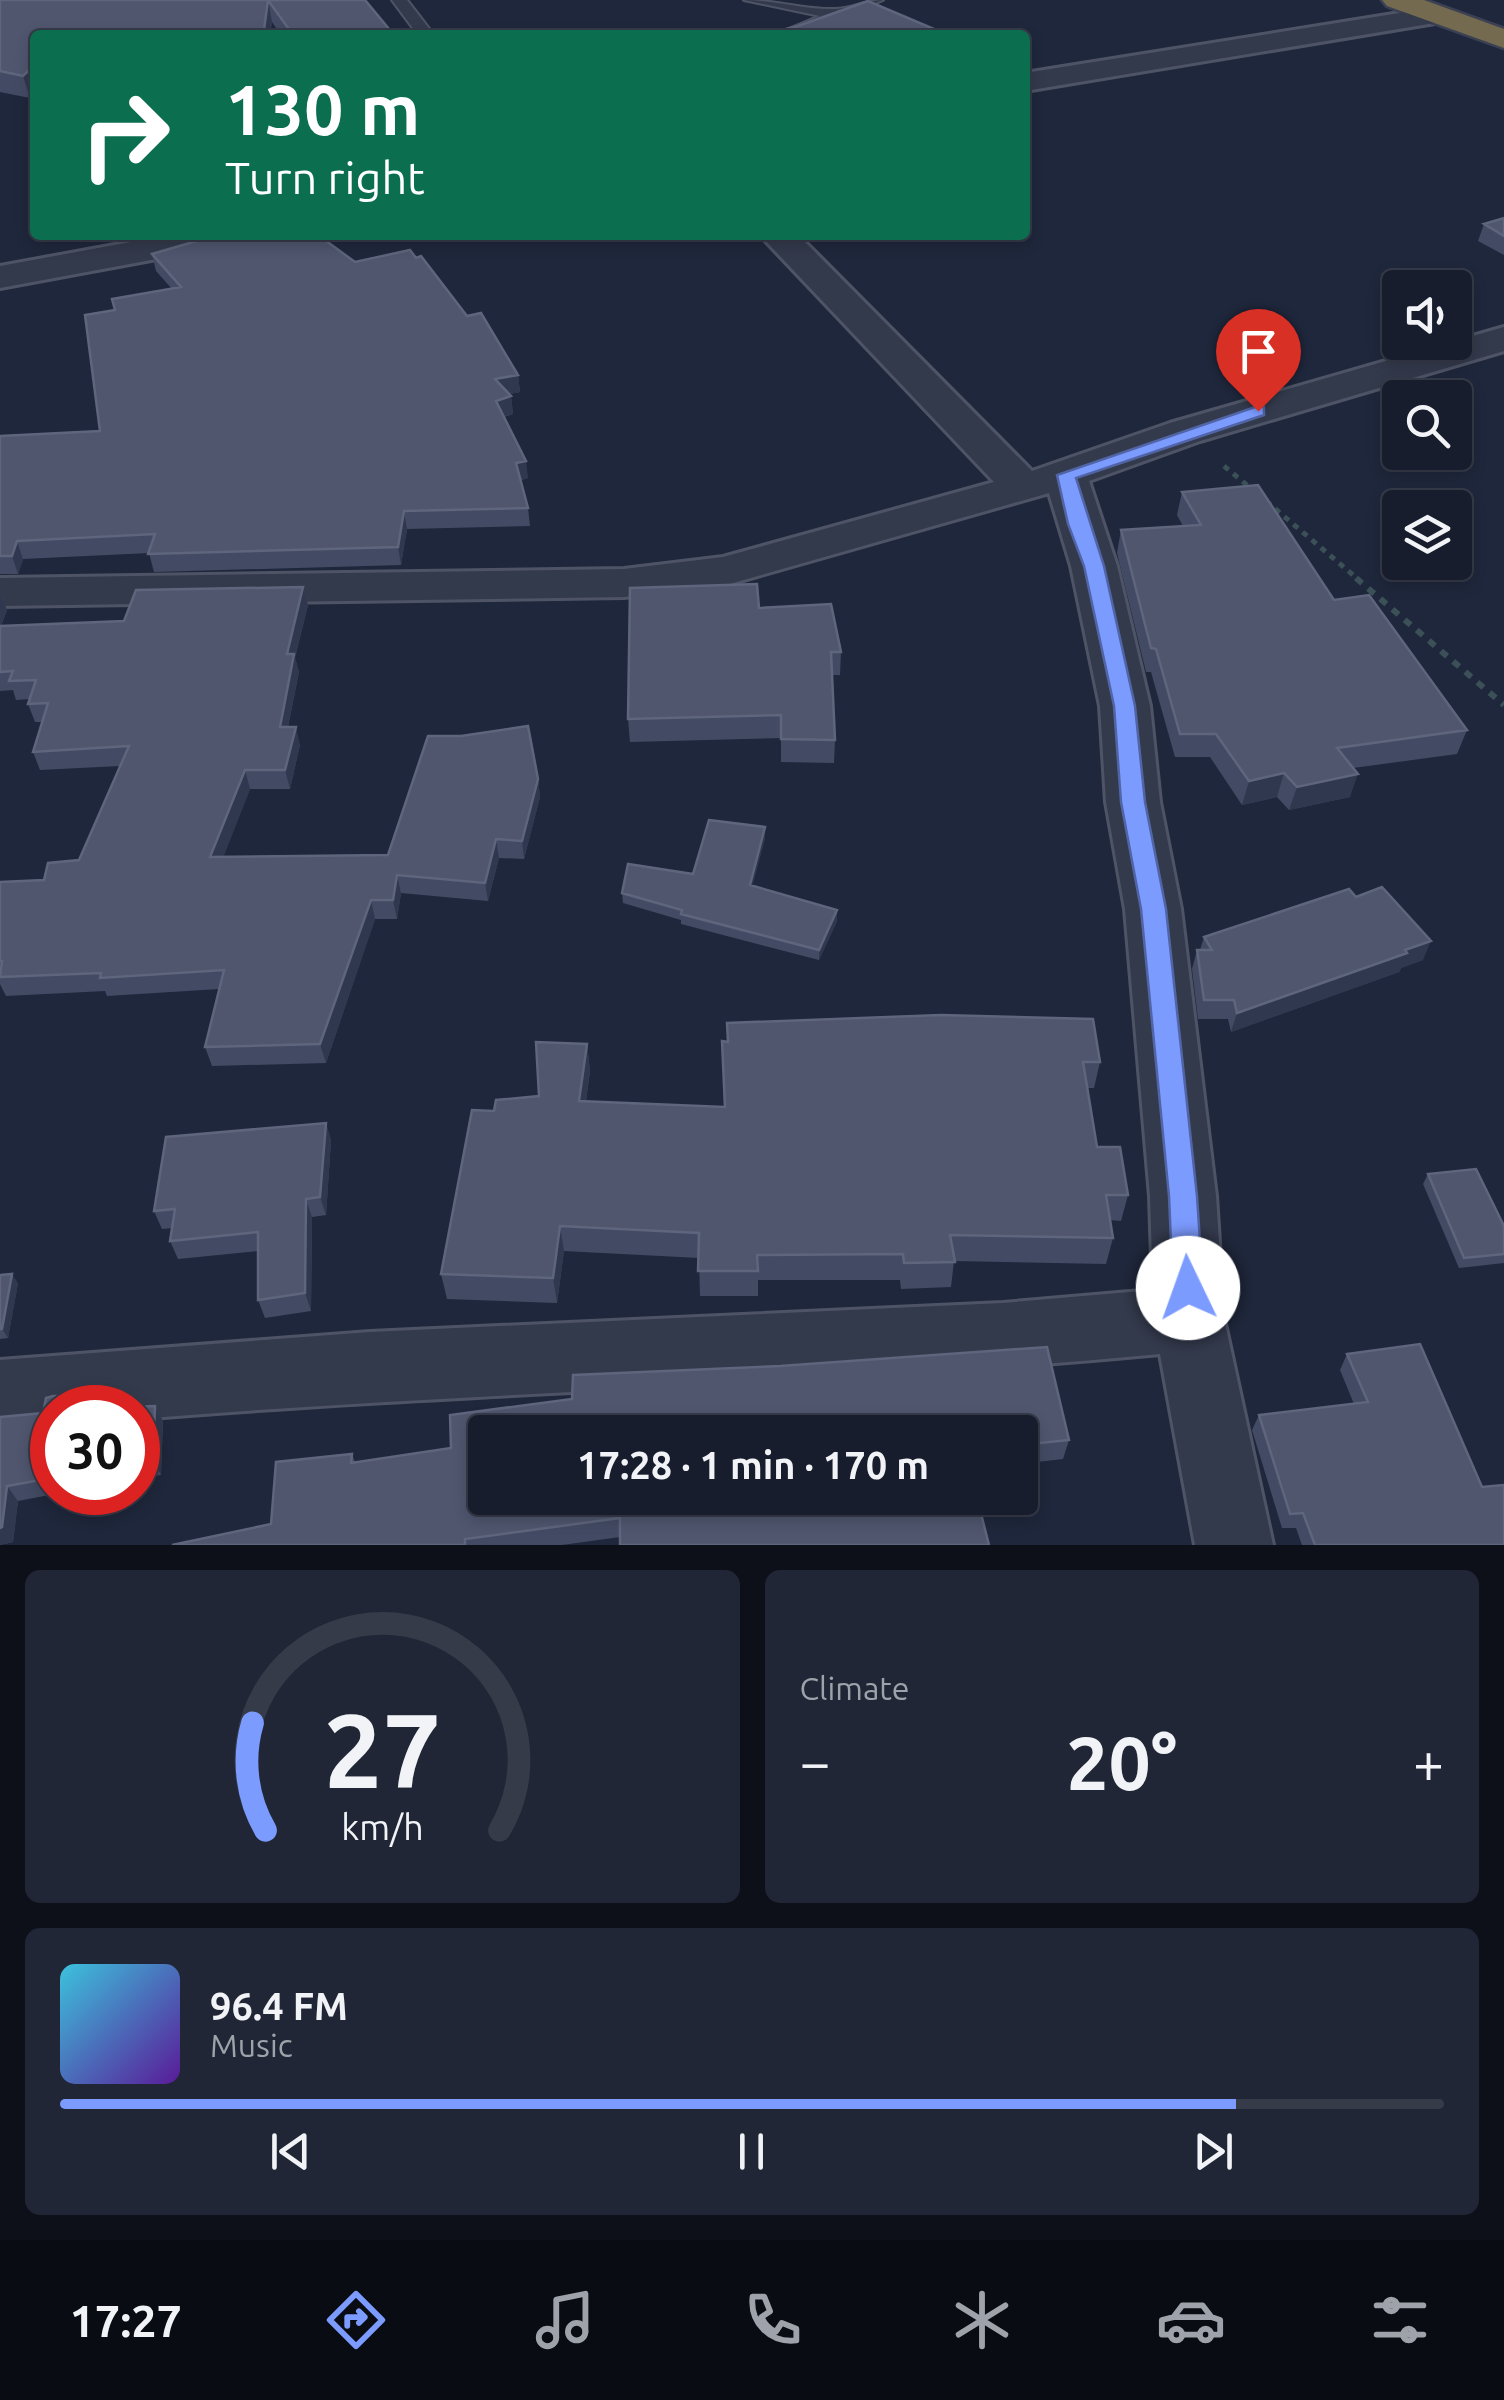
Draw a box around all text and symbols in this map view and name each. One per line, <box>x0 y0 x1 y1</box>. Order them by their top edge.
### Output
icon: right <box>60 70 190 200</box>
text: 130 m <box>225 70 420 148</box>
text: Turn right <box>225 152 425 203</box>
map controls <box>1382 270 1472 580</box>
button: sound <box>1382 270 1472 360</box>
pin <box>1216 309 1301 412</box>
icon: arrive <box>1231 324 1286 379</box>
button: search <box>1382 380 1472 470</box>
button: layers <box>1382 490 1472 580</box>
position arrow <box>1136 1236 1240 1340</box>
speed limit sign: 30 <box>30 1385 160 1515</box>
text: 17:28 · 1 min · 170 m <box>577 1444 929 1486</box>
text: Climate <box>800 1670 910 1706</box>
text: 27 <box>324 1691 441 1808</box>
text: 20° <box>1066 1720 1177 1804</box>
text: − <box>800 1731 831 1792</box>
text: + <box>1413 1731 1444 1792</box>
text: km/h <box>341 1807 424 1847</box>
text: 96.4 FM <box>210 1985 348 2027</box>
text: Music <box>210 2027 293 2063</box>
icon: previous <box>263 2124 318 2179</box>
icon: pause <box>724 2124 779 2179</box>
icon: next <box>1186 2124 1241 2179</box>
icon: directions <box>321 2285 391 2355</box>
icon: music <box>530 2285 600 2355</box>
icon: phone <box>738 2285 808 2355</box>
icon: climate <box>947 2285 1017 2355</box>
icon: car <box>1156 2285 1226 2355</box>
icon: filters <box>1365 2285 1435 2355</box>
text: 17:27 <box>69 2295 182 2346</box>

